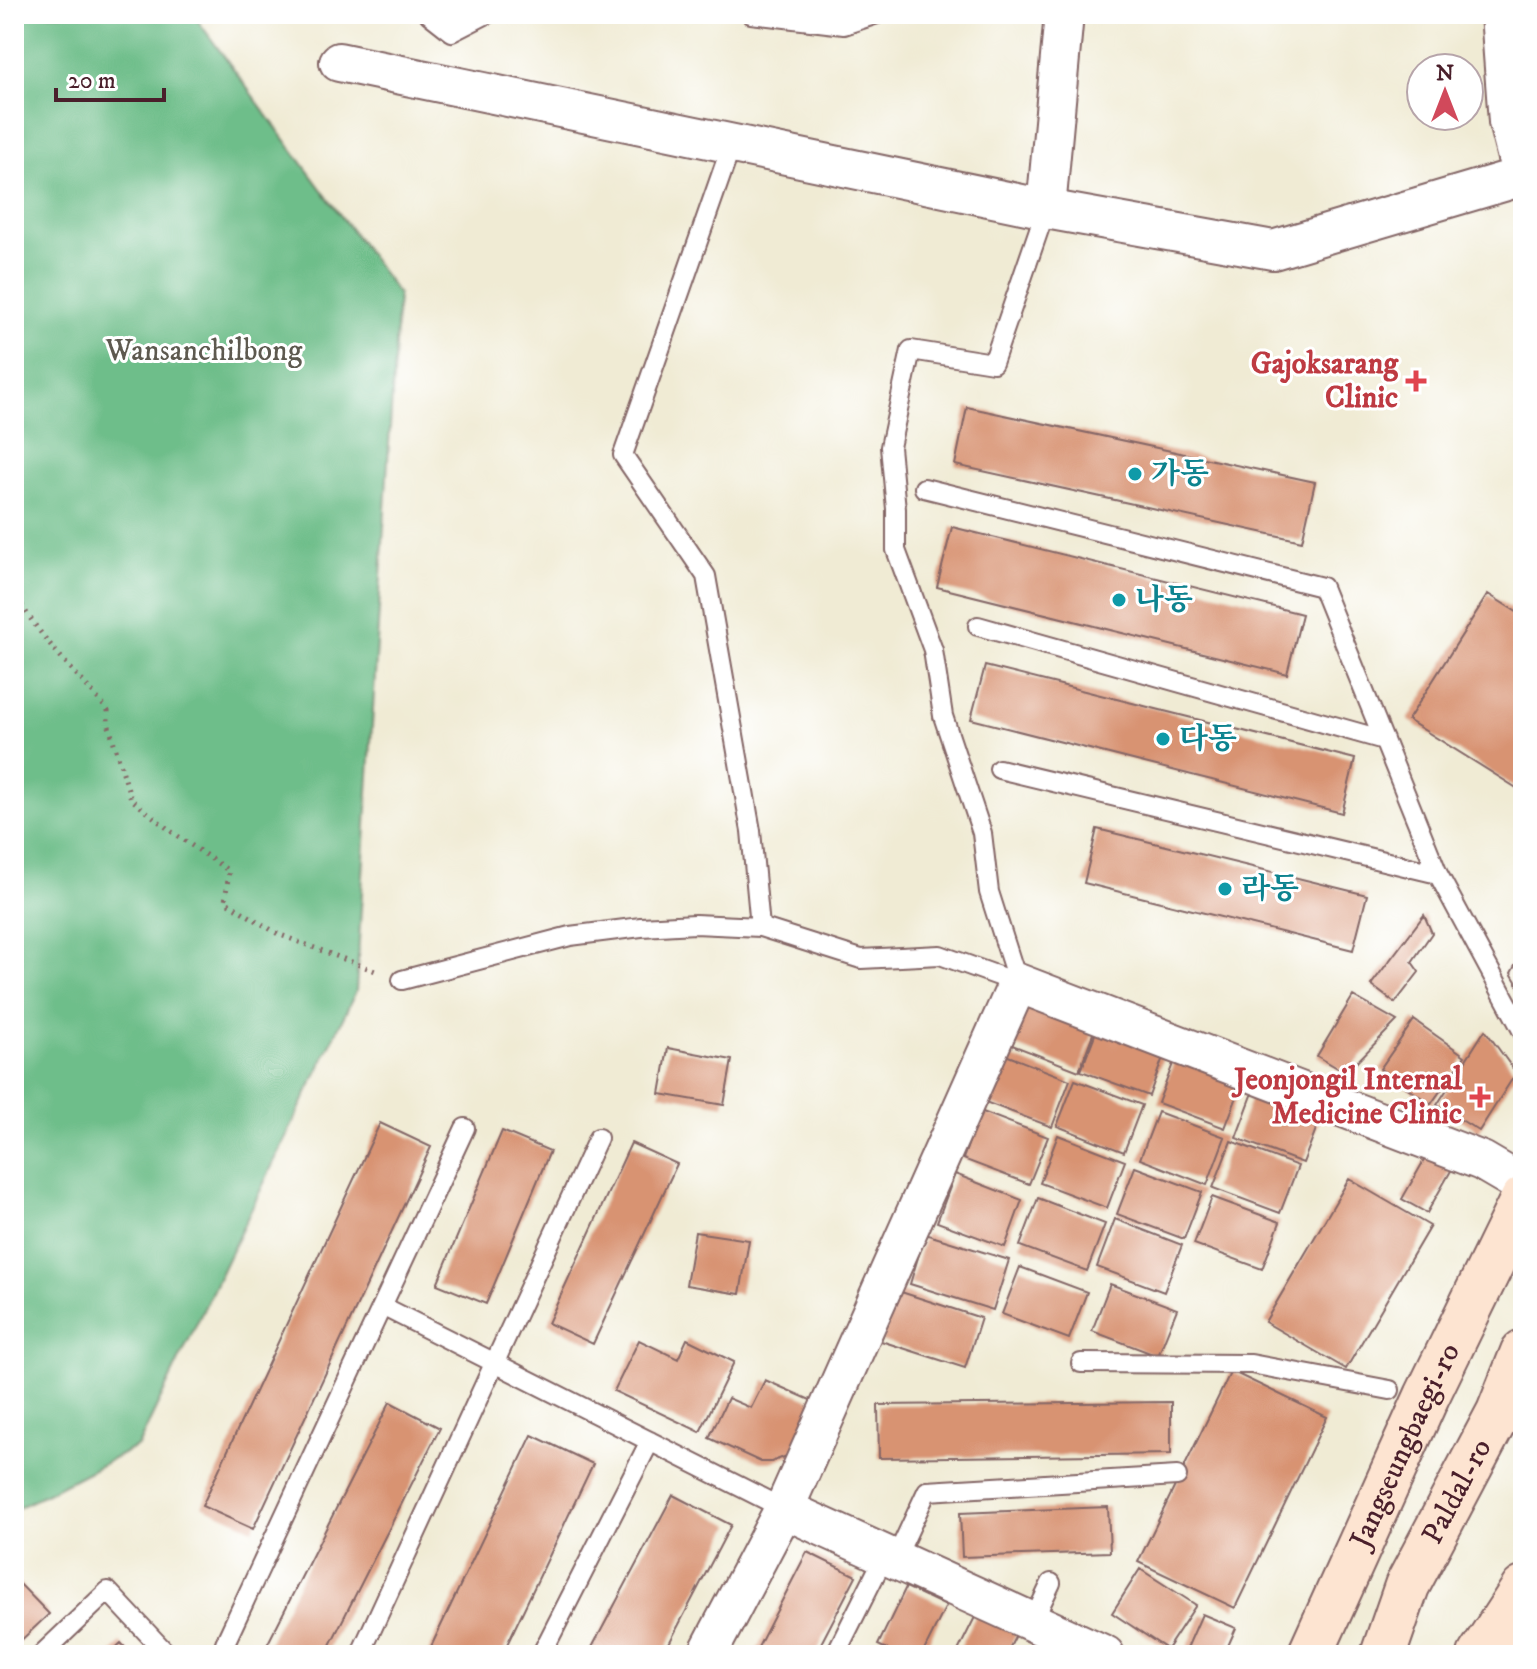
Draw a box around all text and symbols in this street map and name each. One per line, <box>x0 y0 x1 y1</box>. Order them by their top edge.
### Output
scale bar <box>56 52 164 102</box>
north arrow <box>1405 52 1485 132</box>
text: N <box>1436 60 1454 87</box>
text: 20 m <box>68 66 116 96</box>
park label: Wansanchilbong <box>105 333 303 370</box>
place label: Gajoksarang Clinic <box>1251 346 1399 417</box>
marker: Gajoksarang Clinic <box>1405 370 1427 392</box>
place label: 가동 <box>1151 456 1209 493</box>
marker: 가동 <box>1126 465 1144 483</box>
place label: 나동 <box>1135 582 1193 619</box>
marker: 나동 <box>1110 591 1128 609</box>
place label: 다동 <box>1179 721 1237 758</box>
marker: 다동 <box>1154 730 1172 748</box>
place label: 라동 <box>1241 871 1299 908</box>
marker: 라동 <box>1216 880 1234 898</box>
place label: Jeonjongil Internal Medicine Clinic <box>1231 1062 1463 1133</box>
marker: Jeonjongil Internal Medicine Clinic <box>1469 1086 1491 1108</box>
street label: Jangseungbaegi-ro <box>1341 1337 1468 1557</box>
street label: Paldal-ro <box>1414 1432 1500 1550</box>

